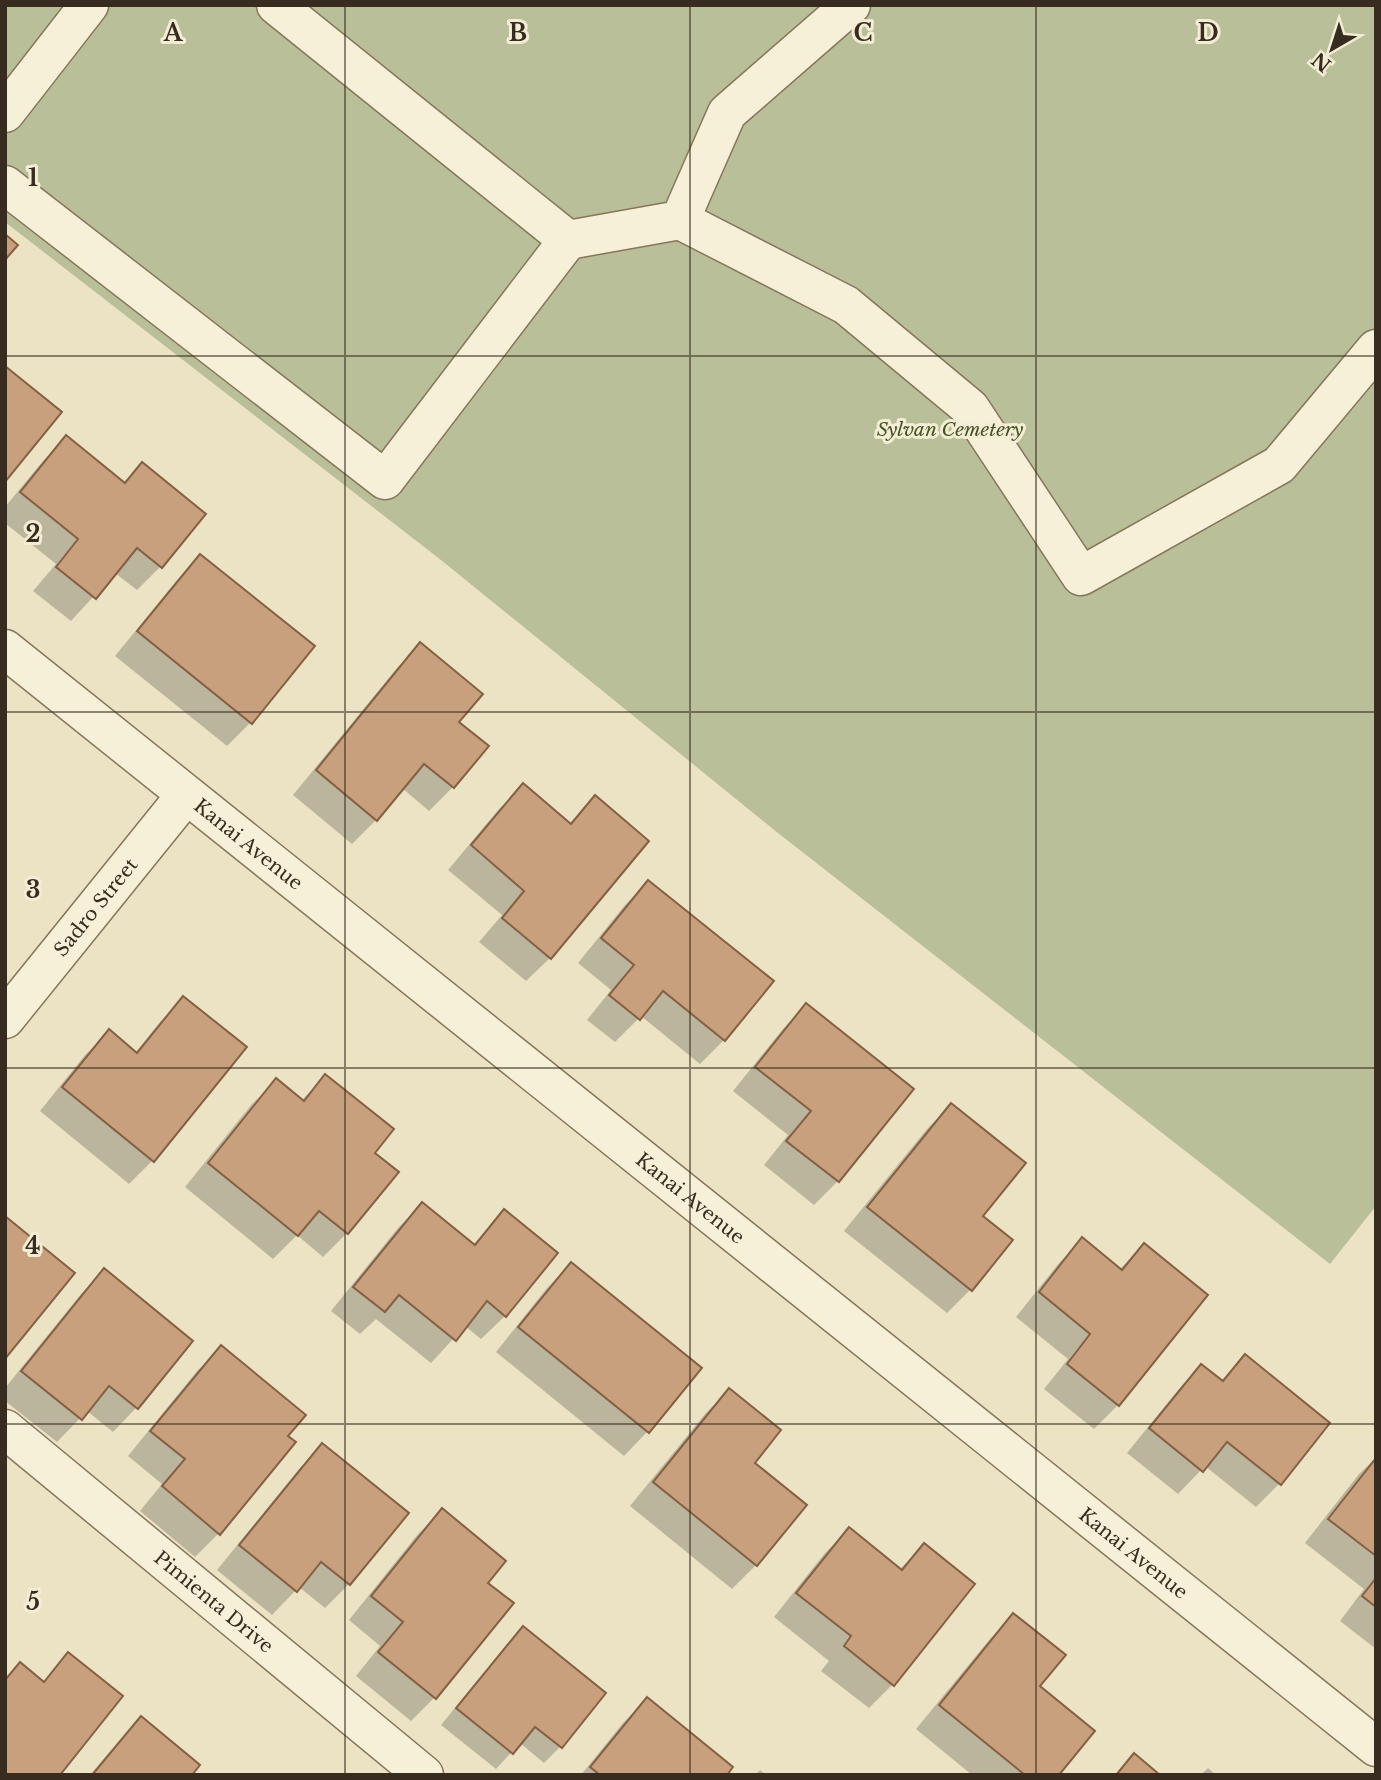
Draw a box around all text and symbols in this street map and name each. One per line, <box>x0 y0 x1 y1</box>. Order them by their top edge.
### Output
north arrow <box>1297 14 1367 84</box>
text: A <box>163 19 184 47</box>
text: B <box>509 19 527 47</box>
text: C <box>854 19 872 47</box>
text: D <box>1197 19 1219 47</box>
text: N <box>1307 47 1336 76</box>
text: 1 <box>28 164 38 192</box>
park label: Sylvan Cemetery <box>877 418 1024 441</box>
text: 2 <box>26 520 40 548</box>
street label: Kanai Avenue <box>190 794 307 894</box>
street label: Sadro Street <box>49 853 143 961</box>
text: 3 <box>26 876 40 904</box>
street label: Kanai Avenue <box>631 1147 749 1248</box>
text: 4 <box>25 1232 41 1260</box>
street label: Kanai Avenue <box>1075 1503 1193 1603</box>
street label: Pimienta Drive <box>150 1546 278 1657</box>
text: 5 <box>26 1588 40 1616</box>

